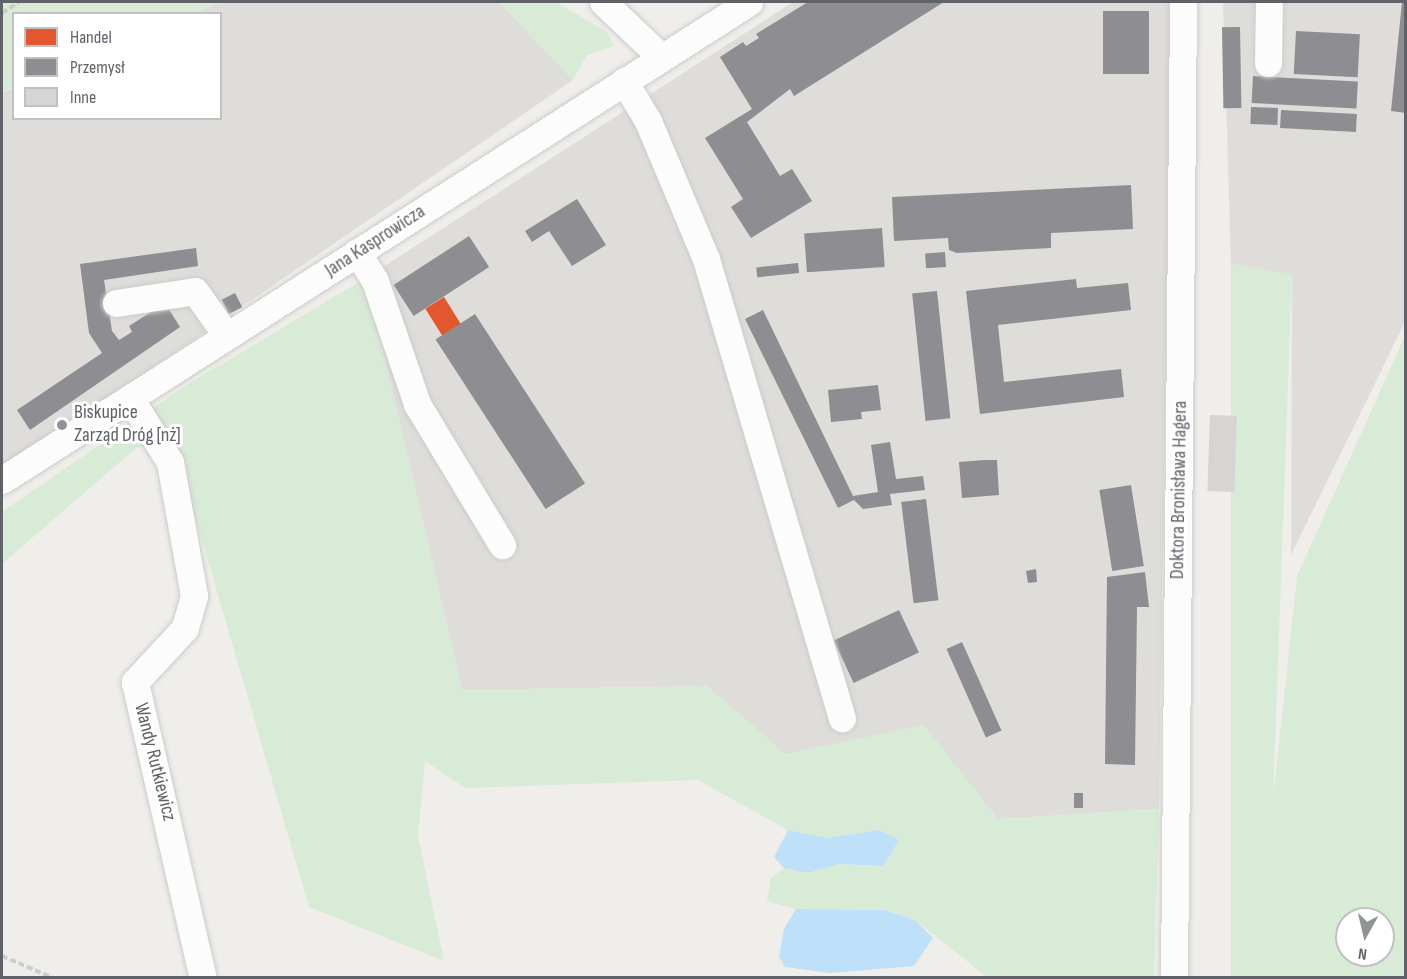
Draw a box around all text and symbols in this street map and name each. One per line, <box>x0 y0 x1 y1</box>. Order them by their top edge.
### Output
legend <box>12 12 222 120</box>
text: Handel <box>70 27 112 48</box>
text: Przemysł <box>70 57 125 78</box>
text: Inne <box>70 87 96 108</box>
street label: Jana Kasprowicza <box>320 200 430 282</box>
place label: Biskupice Zarząd Dróg [nż] <box>74 401 181 448</box>
street label: Doktora Bronisława Hagera <box>1165 401 1193 579</box>
marker: Biskupice Zarząd Dróg [nż] <box>55 418 69 432</box>
street label: Wandy Rutkiewicz <box>129 700 181 824</box>
north arrow <box>1335 907 1395 967</box>
text: N <box>1357 943 1368 963</box>

